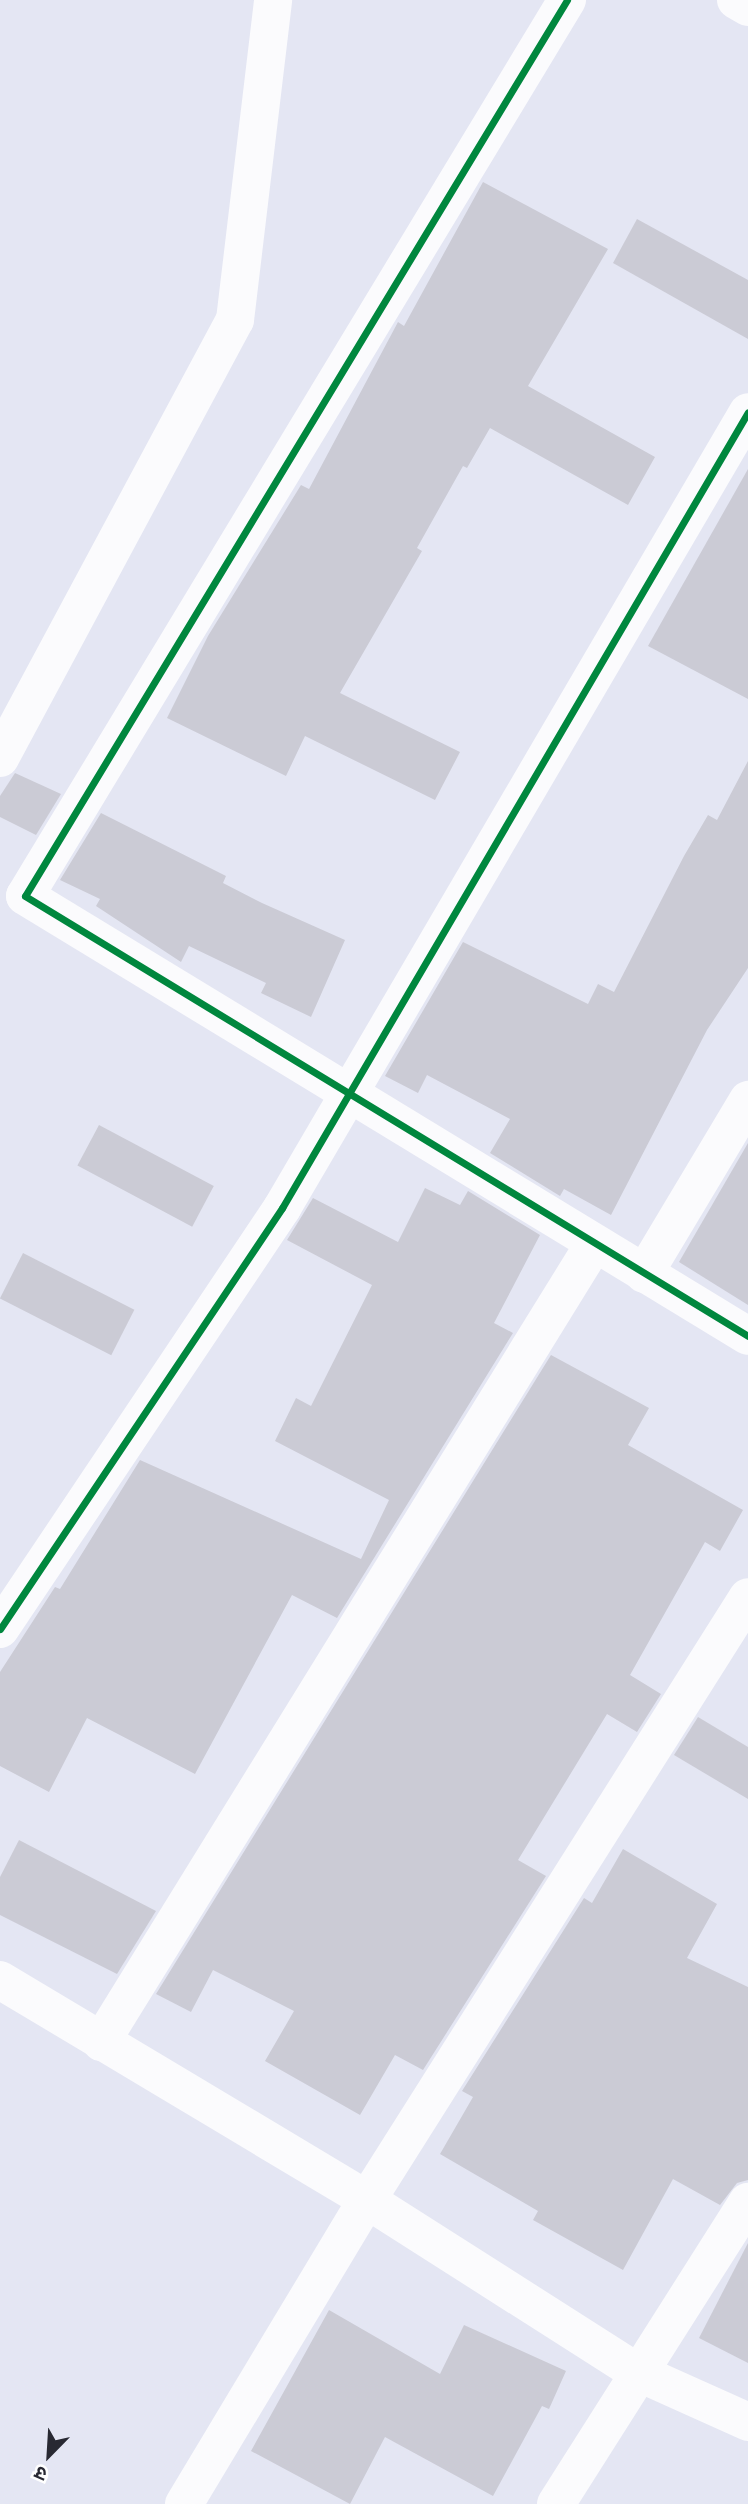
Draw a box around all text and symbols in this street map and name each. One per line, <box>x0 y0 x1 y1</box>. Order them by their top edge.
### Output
north arrow <box>14 2420 84 2490</box>
text: उ <box>31 2462 50 2486</box>

